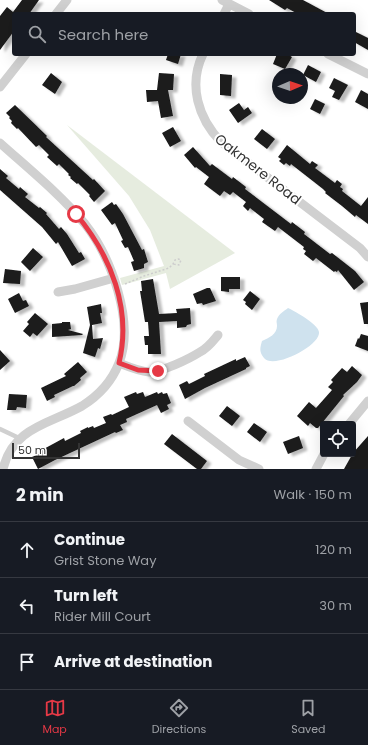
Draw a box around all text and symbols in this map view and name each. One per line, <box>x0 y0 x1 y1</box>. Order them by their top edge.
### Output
search box <box>12 12 356 56</box>
icon: search <box>26 23 48 45</box>
text: Search here <box>58 24 148 45</box>
north arrow <box>272 68 308 104</box>
street label: Oakmere Road <box>211 129 305 209</box>
route start <box>67 205 85 223</box>
route end <box>149 362 167 380</box>
map controls <box>320 421 356 457</box>
button: locate <box>320 421 356 457</box>
scale bar <box>12 441 80 460</box>
text: 50 m <box>18 442 46 458</box>
text: 2 min <box>16 483 64 507</box>
text: Walk · 150 m <box>274 485 352 504</box>
text: Continue <box>54 529 125 550</box>
icon: ahead <box>16 539 38 561</box>
text: 120 m <box>315 540 352 559</box>
text: Grist Stone Way <box>54 551 156 570</box>
text: Turn left <box>54 585 118 606</box>
icon: left <box>16 595 38 617</box>
text: 30 m <box>319 596 352 615</box>
text: Rider Mill Court <box>54 607 151 626</box>
icon: arrive <box>16 651 38 673</box>
text: Arrive at destination <box>54 651 212 672</box>
tab: Map <box>42 697 67 738</box>
tab: Directions <box>152 697 206 738</box>
tab: Saved <box>291 697 326 738</box>

